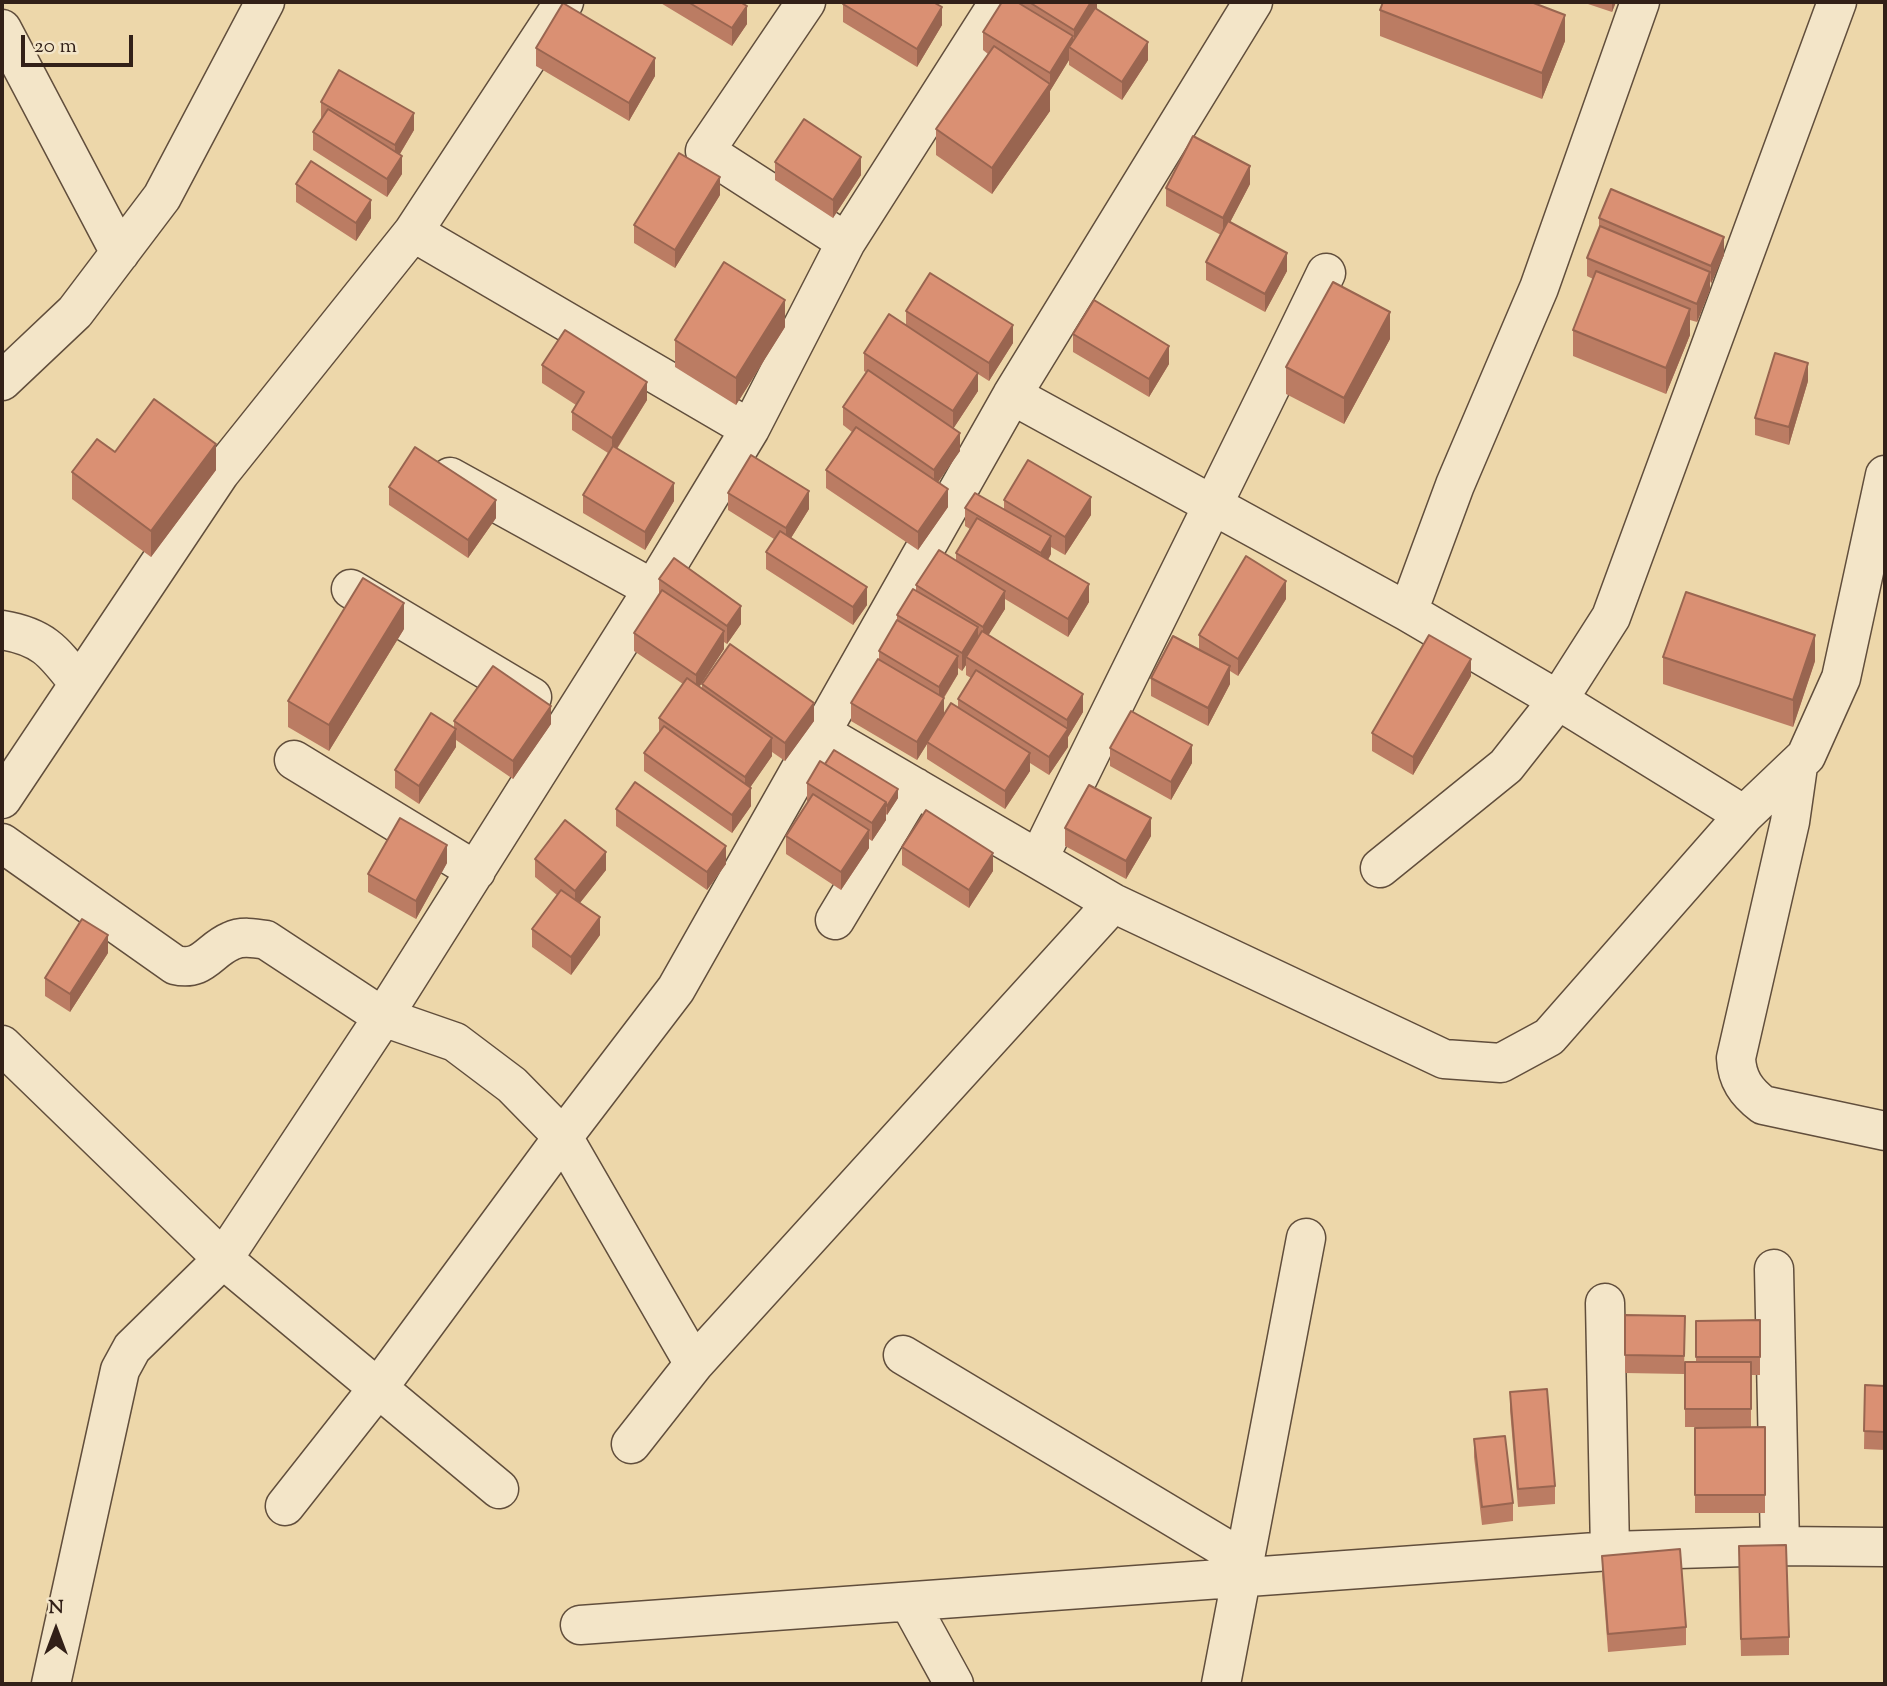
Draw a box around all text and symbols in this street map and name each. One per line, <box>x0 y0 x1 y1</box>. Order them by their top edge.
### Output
scale bar <box>24 21 136 65</box>
text: 20 m <box>34 32 77 62</box>
north arrow <box>21 1595 91 1665</box>
text: N <box>48 1595 64 1622</box>

